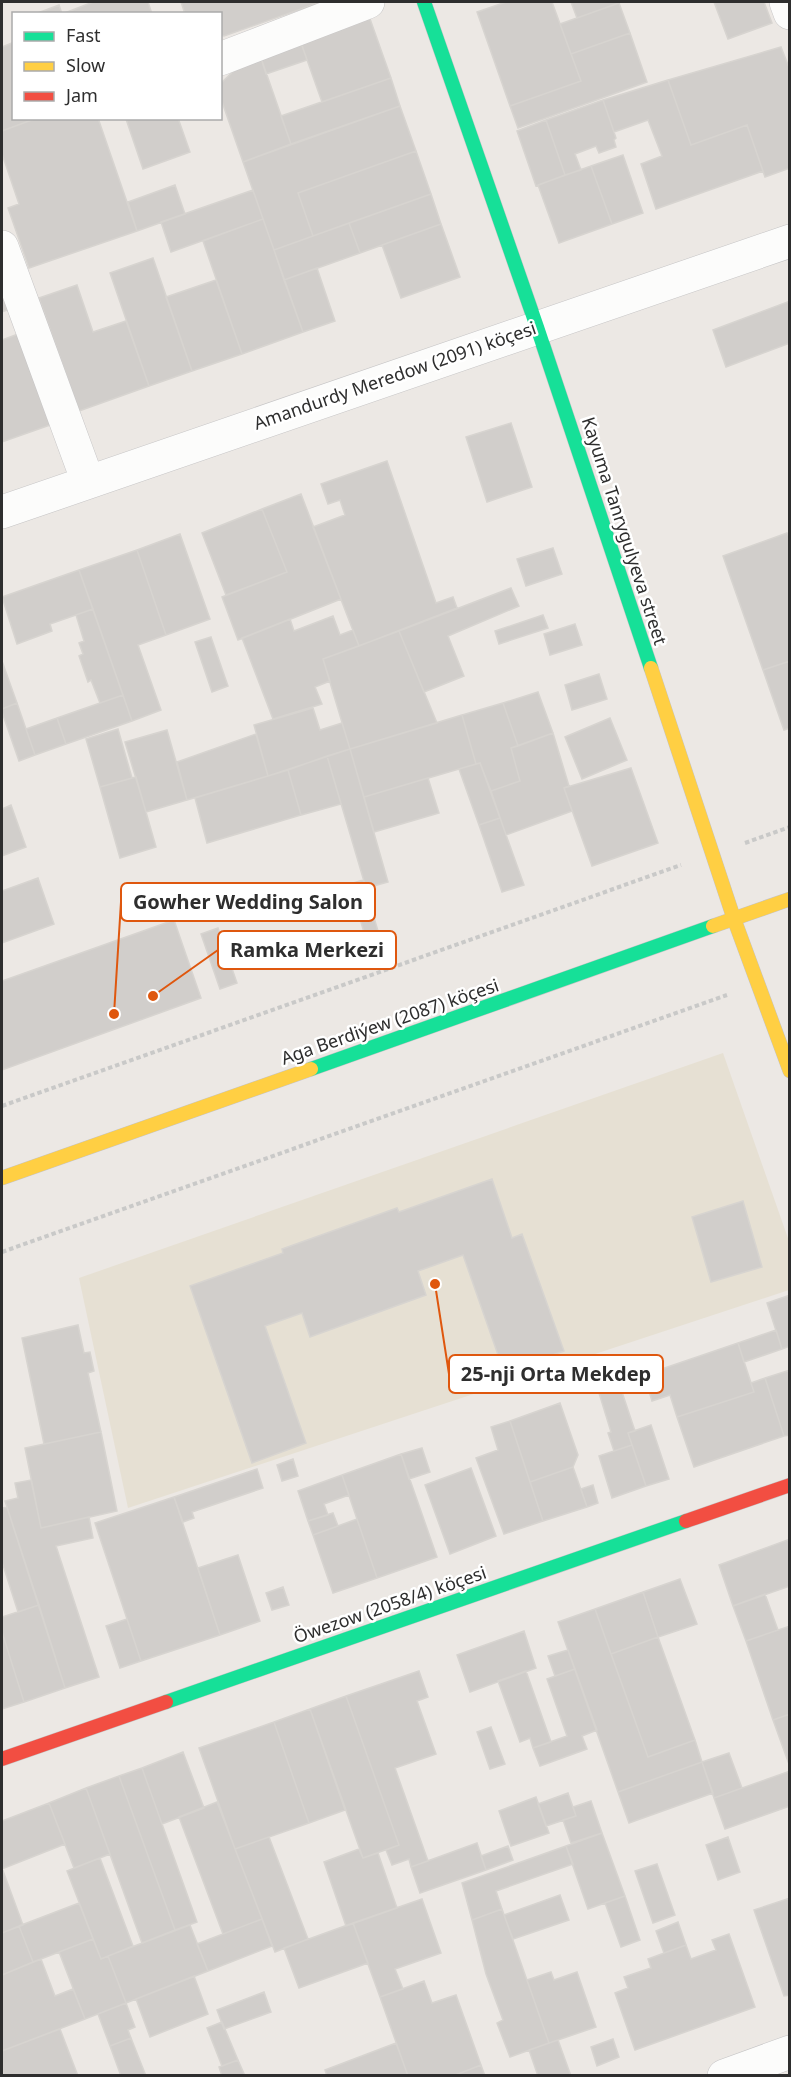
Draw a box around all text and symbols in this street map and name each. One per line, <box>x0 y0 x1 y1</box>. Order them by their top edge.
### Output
legend <box>12 12 222 120</box>
text: Fast <box>66 23 101 47</box>
text: Slow <box>66 53 105 77</box>
text: Jam <box>64 83 98 107</box>
street label: Amandurdy Meredow (2091) köçesi <box>250 315 539 435</box>
street label: Kayuma Tanrygulyeva street <box>577 414 673 648</box>
callout: Gowher Wedding Salon <box>121 883 375 921</box>
text: Gowher Wedding Salon <box>133 888 363 915</box>
callout: Ramka Merkezi <box>218 931 396 969</box>
text: Ramka Merkezi <box>230 936 384 963</box>
street label: Aga Berdiýew (2087) köçesi <box>277 972 502 1070</box>
callout: 25-nji Orta Mekdep <box>449 1355 663 1393</box>
text: 25-nji Orta Mekdep <box>461 1360 651 1387</box>
street label: Öwezow (2058/4) köçesi <box>290 1560 489 1648</box>

